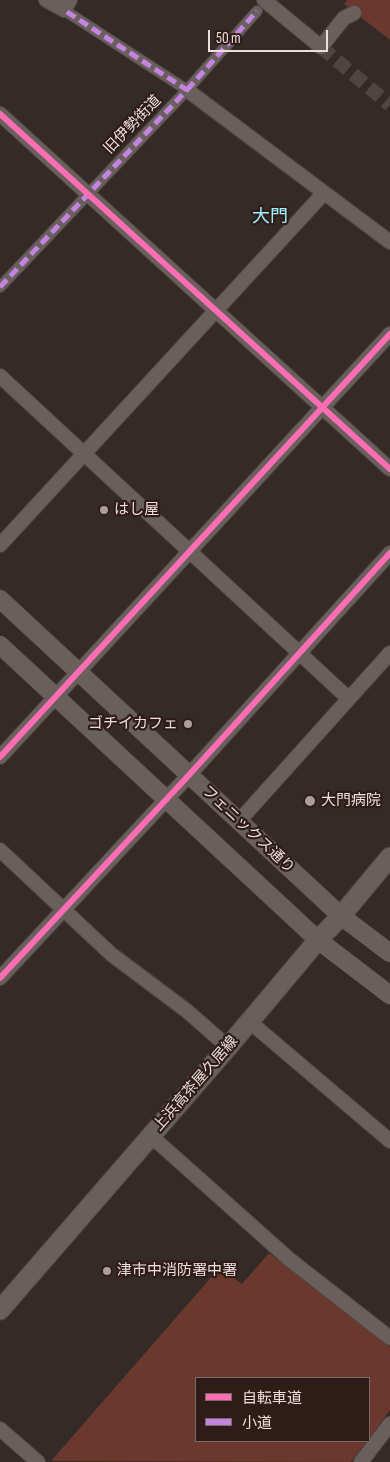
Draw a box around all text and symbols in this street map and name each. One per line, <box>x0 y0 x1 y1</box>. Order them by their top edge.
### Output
scale bar <box>210 20 330 52</box>
text: 50 m <box>216 29 241 48</box>
street label: 旧伊勢街道 <box>100 92 166 158</box>
district label: 大門 <box>252 206 288 228</box>
place label: はし屋 <box>114 501 159 519</box>
marker: はし屋 <box>98 504 110 516</box>
place label: ゴチイカフェ <box>88 715 178 733</box>
marker: ゴチイカフェ <box>182 718 194 730</box>
street label: フェニックス通り <box>198 782 298 878</box>
place label: 大門病院 <box>321 792 381 810</box>
marker: 大門病院 <box>303 794 317 808</box>
street label: 上浜高茶屋久居線 <box>150 1033 242 1135</box>
place label: 津市中消防署中署 <box>117 1262 237 1280</box>
marker: 津市中消防署中署 <box>101 1265 113 1277</box>
legend <box>195 1377 370 1442</box>
text: 自転車道 <box>242 1389 302 1408</box>
text: 小道 <box>242 1414 272 1433</box>

